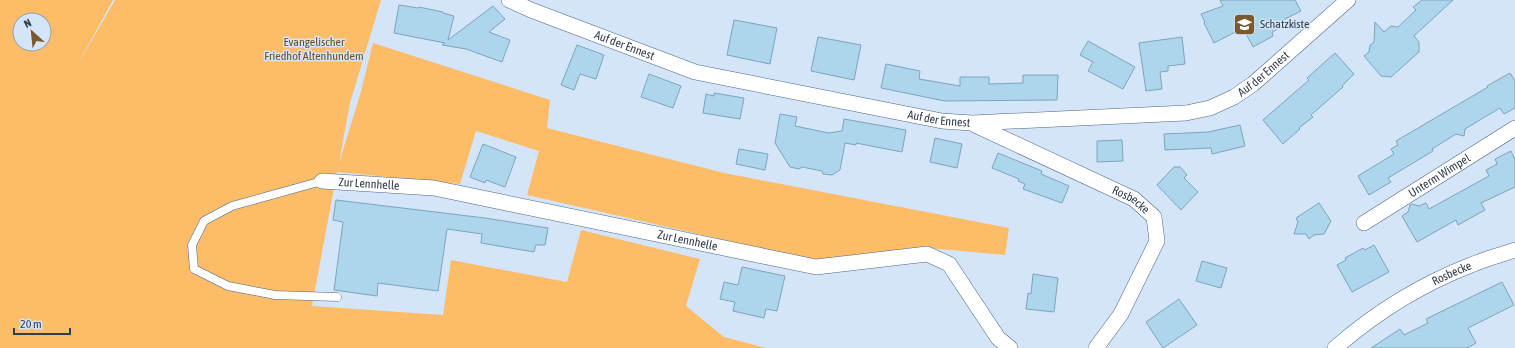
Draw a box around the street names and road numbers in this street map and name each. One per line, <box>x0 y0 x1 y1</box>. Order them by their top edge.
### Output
street label: Auf der Ennest <box>592 28 657 63</box>
street label: Auf der Ennest <box>1235 48 1292 99</box>
street label: Auf der Ennest <box>907 107 971 130</box>
street label: Unterm Wimpel <box>1406 151 1473 200</box>
street label: Zur Lennhelle <box>338 175 400 193</box>
street label: Rosbecke <box>1110 183 1153 217</box>
street label: Zur Lennhelle <box>656 227 719 253</box>
street label: Rosbecke <box>1430 259 1473 288</box>

